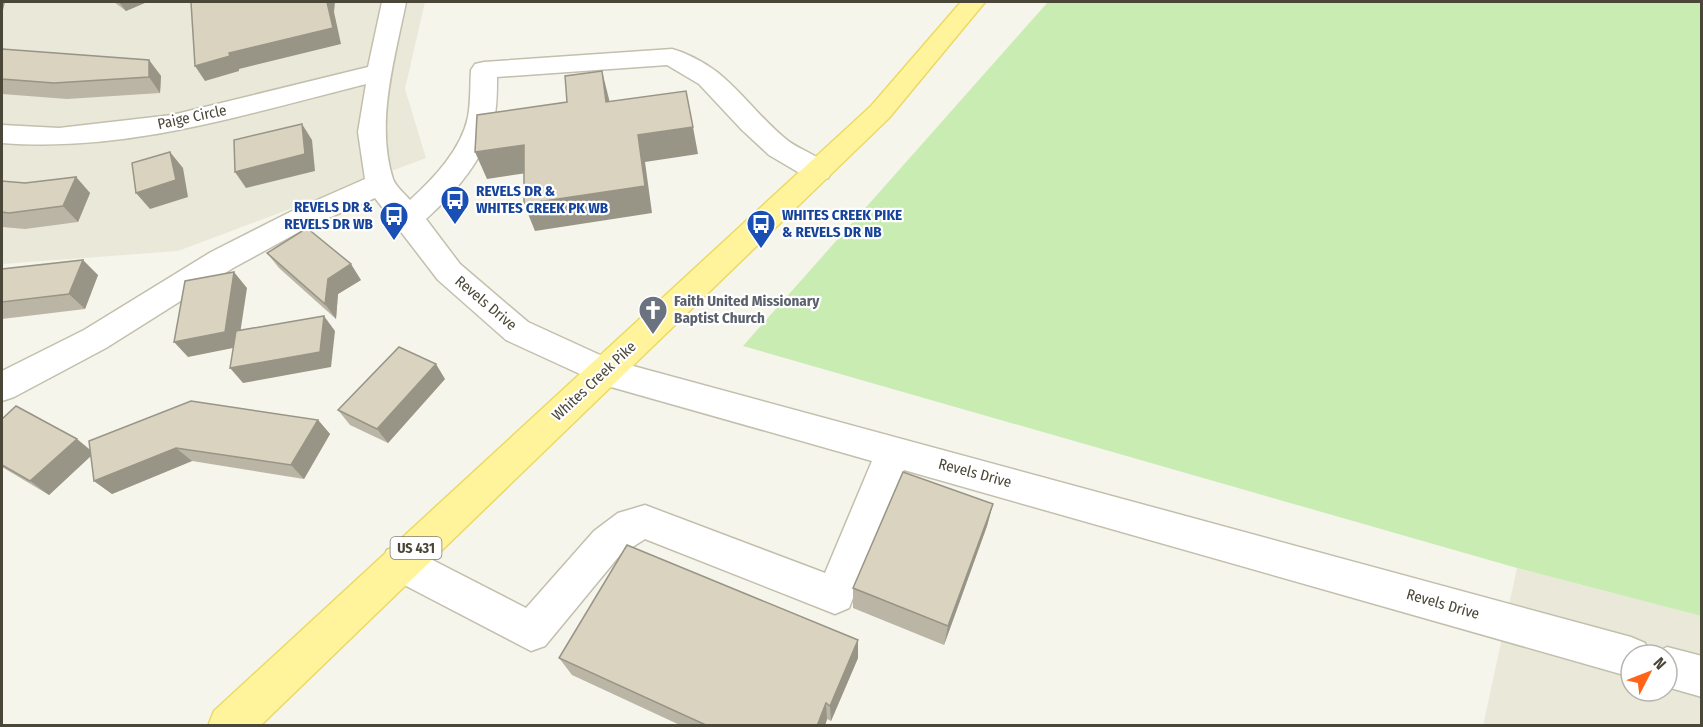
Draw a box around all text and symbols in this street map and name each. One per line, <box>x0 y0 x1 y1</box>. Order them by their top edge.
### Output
street label: Paige Circle <box>156 101 228 133</box>
place label: REVELS DR & WHITES CREEK PK WB <box>476 182 609 217</box>
bus stop icon: REVELS DR & WHITES CREEK PK WB <box>439 184 471 226</box>
place label: REVELS DR & REVELS DR WB <box>284 198 374 233</box>
bus stop icon: REVELS DR & REVELS DR WB <box>378 200 410 242</box>
place label: WHITES CREEK PIKE & REVELS DR NB <box>782 206 902 241</box>
bus stop icon: WHITES CREEK PIKE & REVELS DR NB <box>745 208 777 250</box>
street label: Revels Drive <box>451 272 521 334</box>
place label: Faith United Missionary Baptist Church <box>674 292 820 327</box>
church icon: Faith United Missionary Baptist Church <box>637 294 669 336</box>
street label: Whites Creek Pike <box>548 337 640 425</box>
street label: Revels Drive <box>936 455 1014 491</box>
road number: US 431 <box>390 537 442 559</box>
street label: Revels Drive <box>1404 585 1482 623</box>
north arrow <box>1619 643 1679 703</box>
text: N <box>1650 653 1670 673</box>

